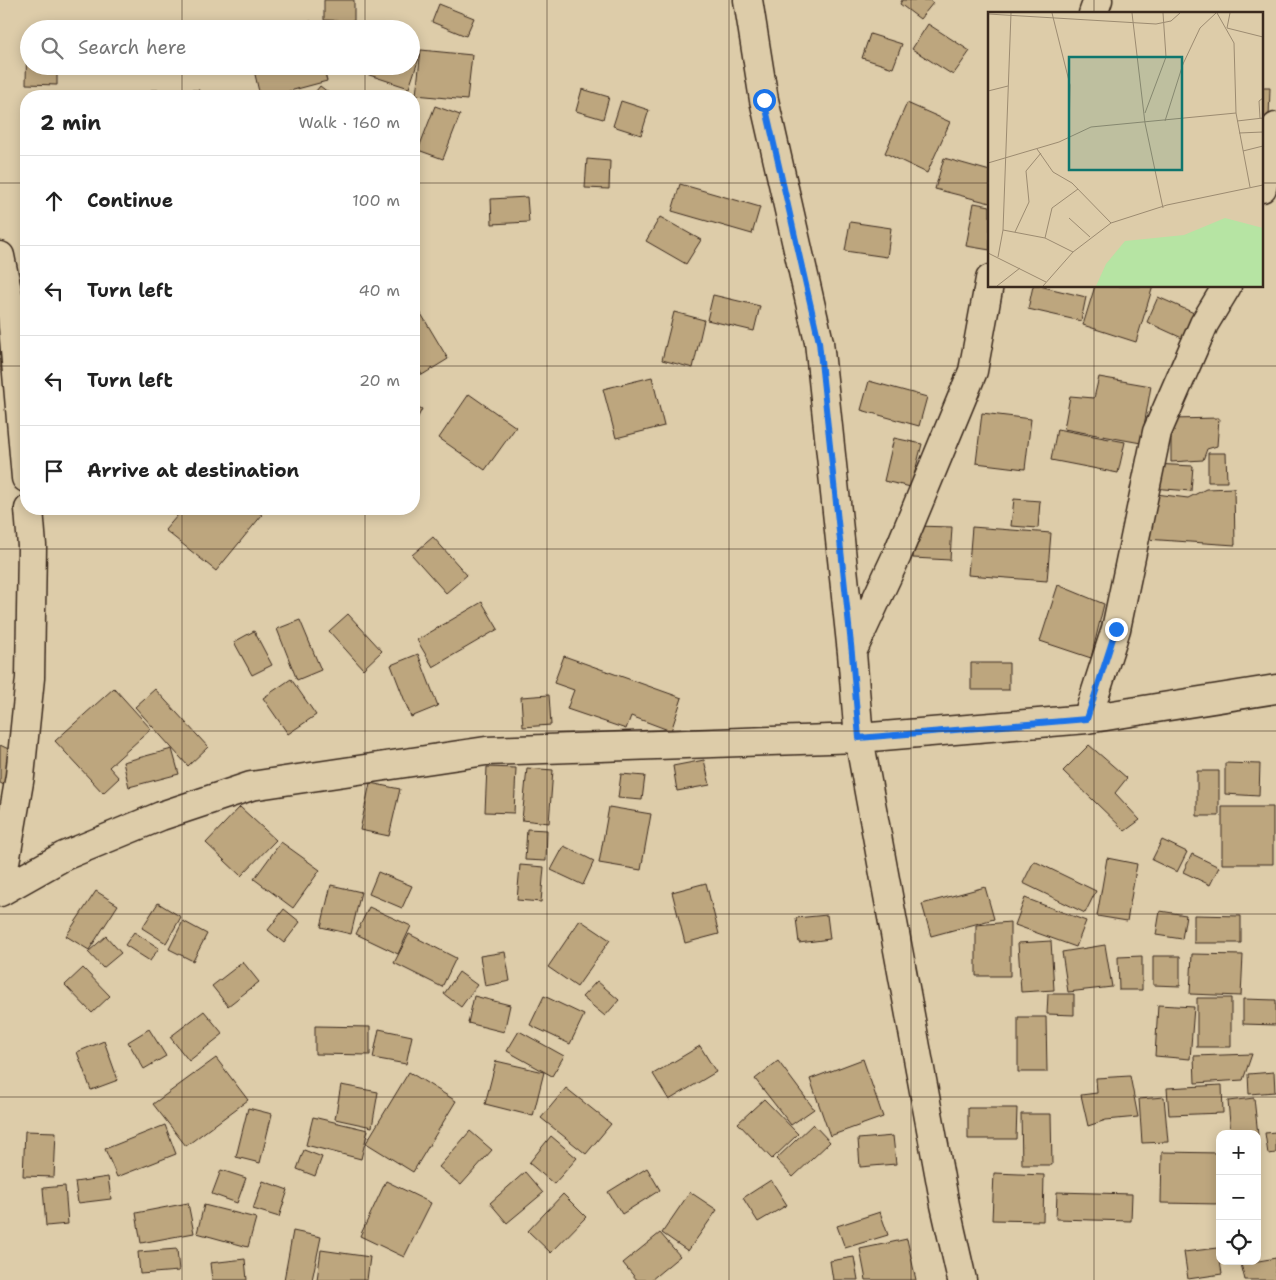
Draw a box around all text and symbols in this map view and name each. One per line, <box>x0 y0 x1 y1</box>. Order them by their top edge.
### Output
inset map <box>988 12 1264 288</box>
search box <box>20 20 420 75</box>
icon: search <box>38 34 66 62</box>
text: Search here <box>78 35 187 60</box>
route start <box>753 89 776 112</box>
text: 2 min <box>40 109 101 137</box>
text: Walk · 160 m <box>299 112 400 133</box>
icon: ahead <box>40 187 68 215</box>
text: Continue <box>87 188 173 213</box>
text: 100 m <box>352 190 400 211</box>
icon: left <box>40 277 68 305</box>
text: Turn left <box>87 278 173 303</box>
text: 40 m <box>358 280 400 301</box>
icon: left <box>40 367 68 395</box>
text: Turn left <box>87 368 173 393</box>
text: 20 m <box>359 370 400 391</box>
icon: arrive <box>40 457 68 485</box>
text: Arrive at destination <box>87 458 299 483</box>
route end <box>1105 618 1128 641</box>
map controls <box>1216 1130 1261 1265</box>
button: + <box>1216 1130 1261 1175</box>
button: − <box>1216 1175 1261 1220</box>
button: locate <box>1216 1220 1261 1265</box>

